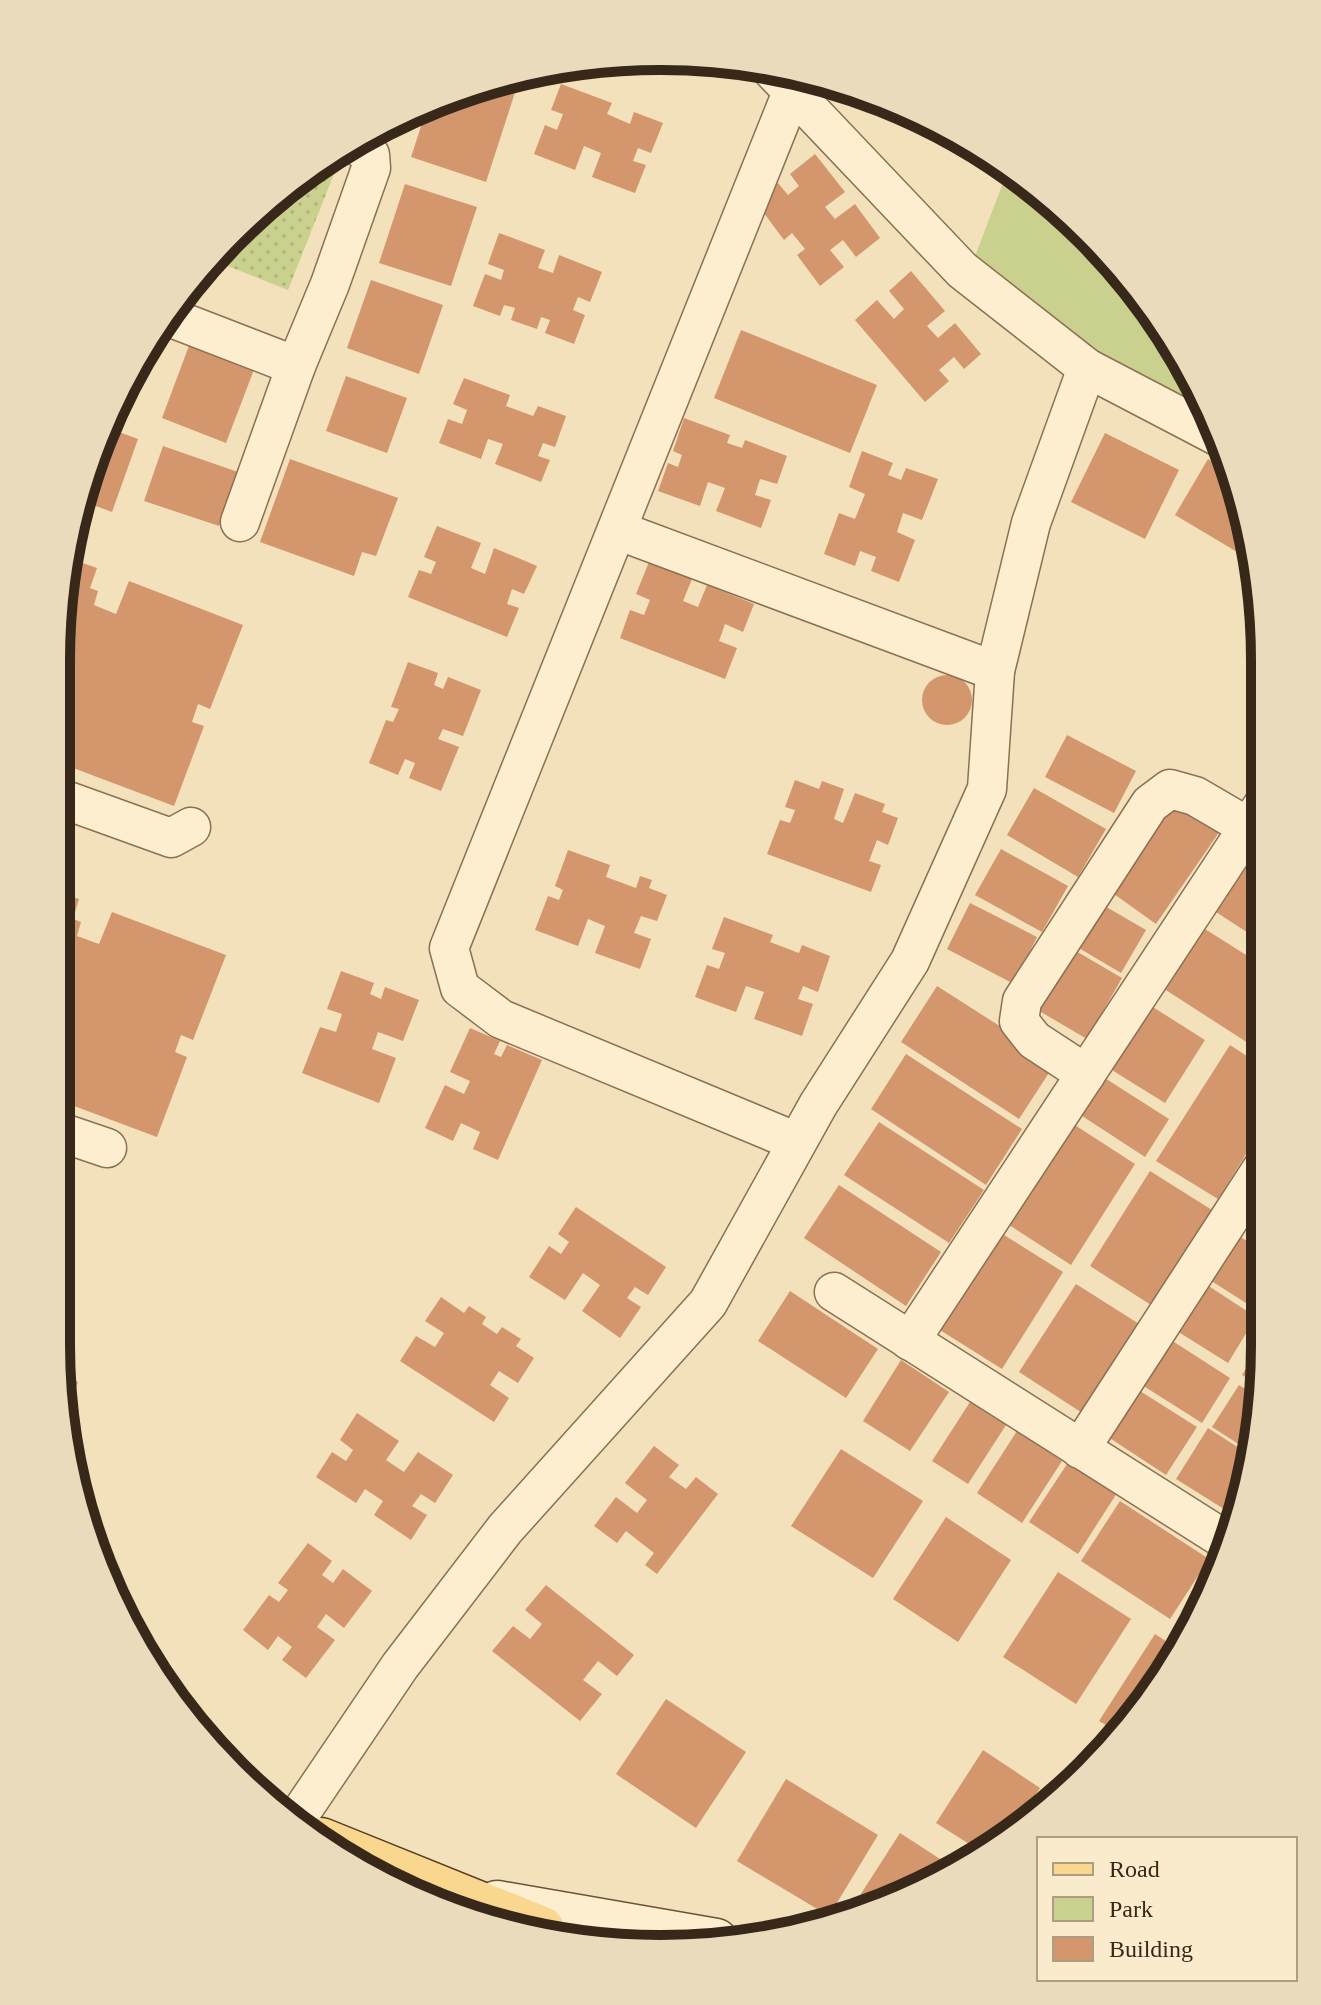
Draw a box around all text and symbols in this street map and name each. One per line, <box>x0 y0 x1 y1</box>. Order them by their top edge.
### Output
legend <box>1037 1837 1297 1981</box>
text: Road <box>1109 1856 1160 1882</box>
text: Park <box>1109 1896 1153 1922</box>
text: Building <box>1109 1936 1193 1962</box>

